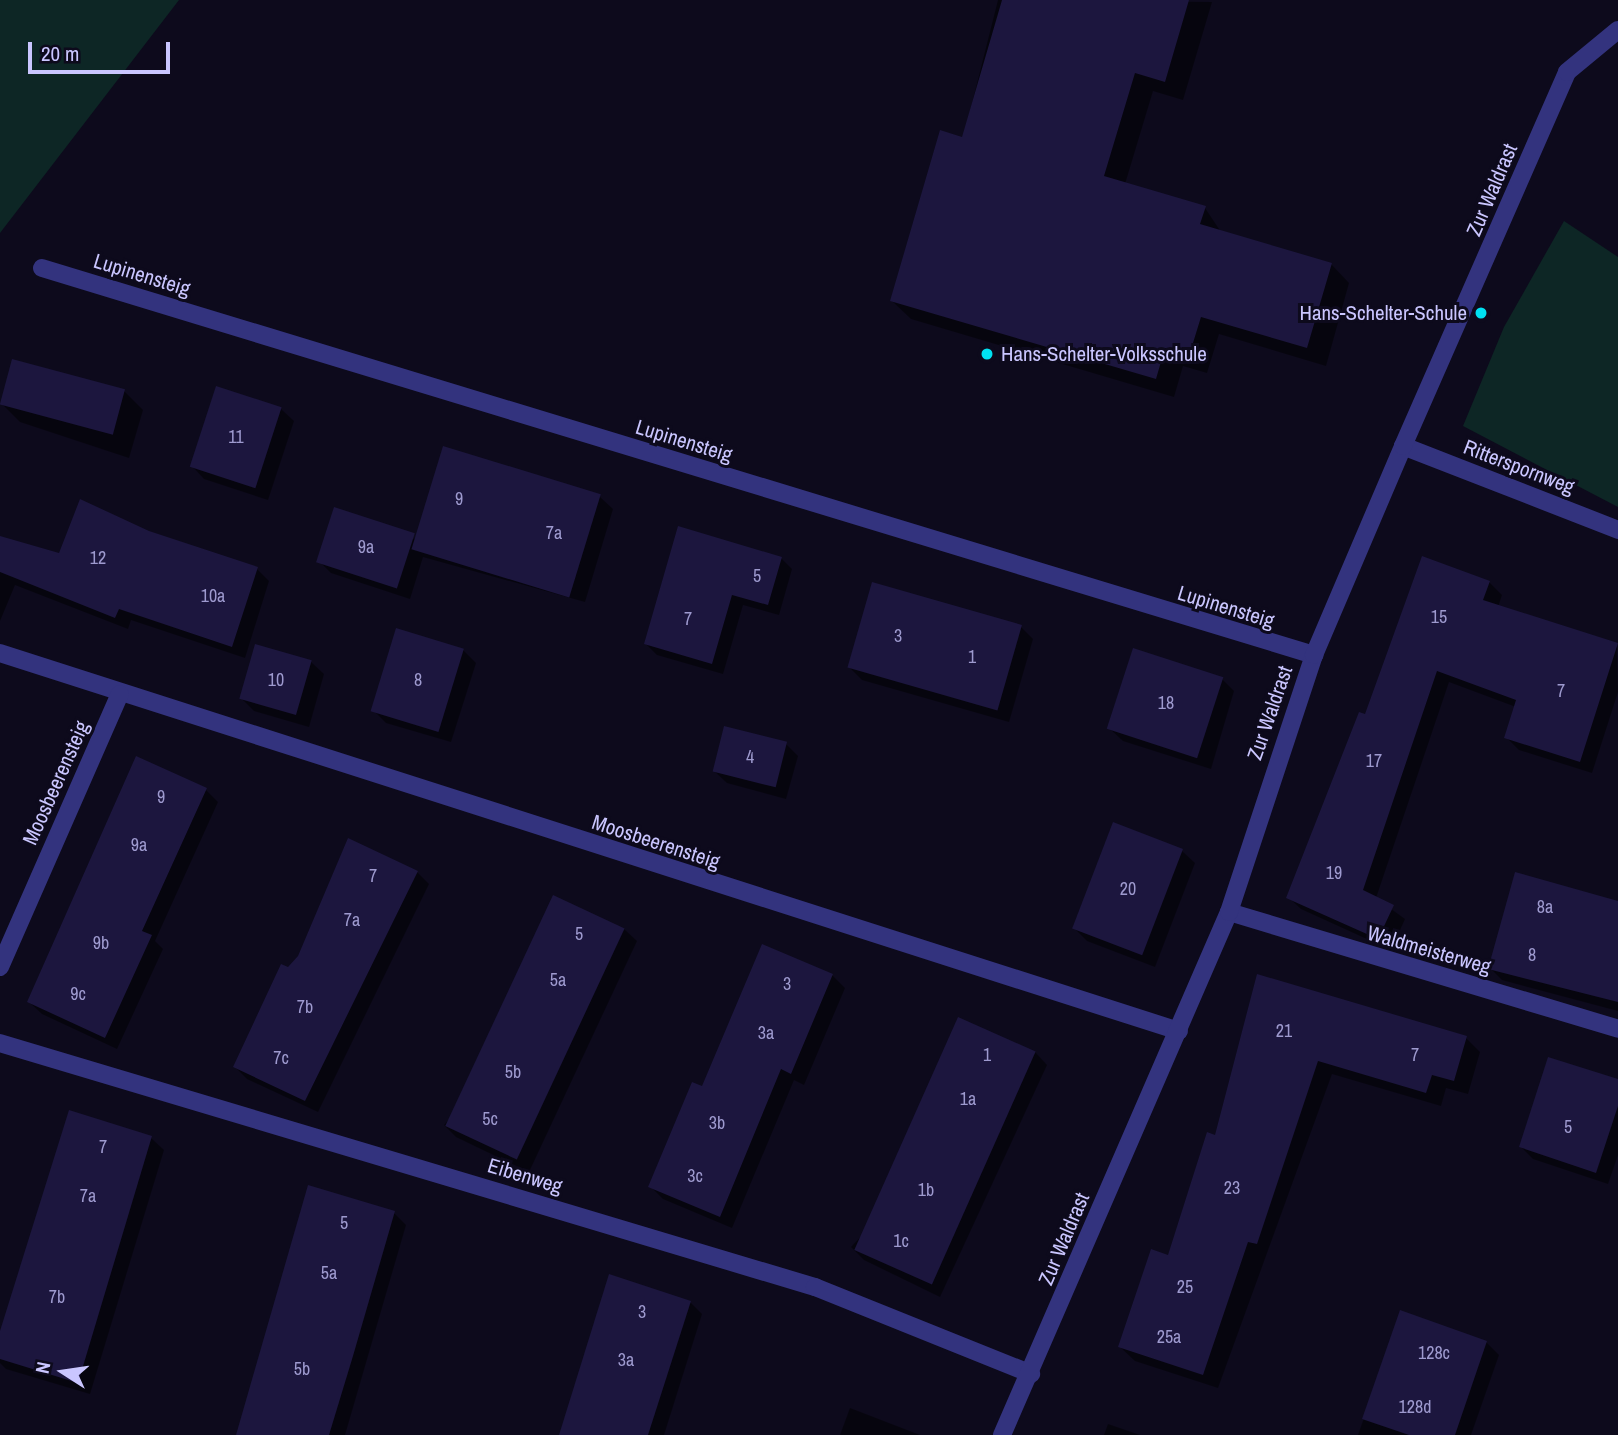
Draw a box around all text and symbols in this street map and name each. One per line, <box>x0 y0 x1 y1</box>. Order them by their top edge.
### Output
scale bar <box>32 28 173 72</box>
text: 20 m <box>41 39 79 68</box>
street label: Zur Waldrast <box>1461 140 1523 240</box>
street label: Lupinensteig <box>91 248 193 302</box>
place label: Hans-Schelter-Schule <box>1300 300 1467 326</box>
marker: Hans-Schelter-Schule <box>1473 305 1489 321</box>
place label: Hans-Schelter-Volksschule <box>1001 341 1207 367</box>
marker: Hans-Schelter-Volksschule <box>979 346 995 362</box>
street label: Lupinensteig <box>633 414 735 468</box>
house number: 11 <box>228 426 244 448</box>
street label: Ritterspornweg <box>1460 434 1578 500</box>
house number: 9 <box>455 488 463 510</box>
house number: 7a <box>546 522 562 544</box>
house number: 9a <box>358 536 374 558</box>
house number: 12 <box>90 547 106 569</box>
house number: 5 <box>753 565 761 587</box>
street label: Lupinensteig <box>1175 580 1277 634</box>
house number: 10a <box>201 585 225 607</box>
house number: 15 <box>1431 606 1447 628</box>
house number: 7 <box>684 608 692 630</box>
house number: 3 <box>894 625 902 647</box>
house number: 1 <box>968 646 976 668</box>
street label: Zur Waldrast <box>1242 663 1298 763</box>
house number: 10 <box>268 669 284 691</box>
house number: 8 <box>414 669 422 691</box>
house number: 7 <box>1557 680 1565 702</box>
house number: 18 <box>1158 692 1174 714</box>
street label: Moosbeerensteig <box>17 717 95 849</box>
house number: 4 <box>746 746 754 768</box>
house number: 17 <box>1366 750 1382 772</box>
house number: 9 <box>157 786 165 808</box>
street label: Moosbeerensteig <box>589 809 723 875</box>
house number: 9a <box>131 834 147 856</box>
house number: 19 <box>1326 862 1342 884</box>
house number: 7 <box>369 865 377 887</box>
house number: 20 <box>1120 878 1136 900</box>
house number: 8a <box>1537 896 1553 918</box>
house number: 7a <box>344 909 360 931</box>
street label: Waldmeisterweg <box>1364 920 1494 980</box>
house number: 5 <box>575 923 583 945</box>
house number: 9b <box>93 932 109 954</box>
house number: 8 <box>1528 944 1536 966</box>
house number: 5a <box>550 969 566 991</box>
house number: 3 <box>783 973 791 995</box>
house number: 9c <box>70 983 86 1005</box>
house number: 7b <box>297 996 313 1018</box>
house number: 21 <box>1276 1020 1292 1042</box>
house number: 3a <box>758 1022 774 1044</box>
house number: 1 <box>983 1044 991 1066</box>
house number: 7 <box>1411 1044 1419 1066</box>
house number: 7c <box>273 1047 289 1069</box>
house number: 5b <box>505 1061 521 1083</box>
house number: 1a <box>960 1088 976 1110</box>
house number: 5c <box>482 1108 498 1130</box>
house number: 3b <box>709 1112 725 1134</box>
house number: 5 <box>1564 1116 1572 1138</box>
house number: 7 <box>99 1136 107 1158</box>
street label: Eibenweg <box>485 1153 565 1199</box>
house number: 3c <box>687 1165 703 1187</box>
house number: 23 <box>1224 1177 1240 1199</box>
house number: 1b <box>918 1179 934 1201</box>
house number: 7a <box>80 1185 96 1207</box>
street label: Zur Waldrast <box>1033 1189 1095 1289</box>
house number: 5 <box>340 1212 348 1234</box>
house number: 1c <box>893 1230 909 1252</box>
house number: 5a <box>321 1262 337 1284</box>
house number: 25 <box>1177 1276 1193 1298</box>
house number: 7b <box>49 1286 65 1308</box>
house number: 3 <box>638 1301 646 1323</box>
house number: 25a <box>1157 1326 1181 1348</box>
north arrow <box>28 1337 98 1407</box>
house number: 128c <box>1418 1342 1450 1364</box>
house number: 3a <box>618 1349 634 1371</box>
house number: 5b <box>294 1358 310 1380</box>
text: N <box>29 1359 56 1376</box>
house number: 128d <box>1399 1396 1431 1418</box>

